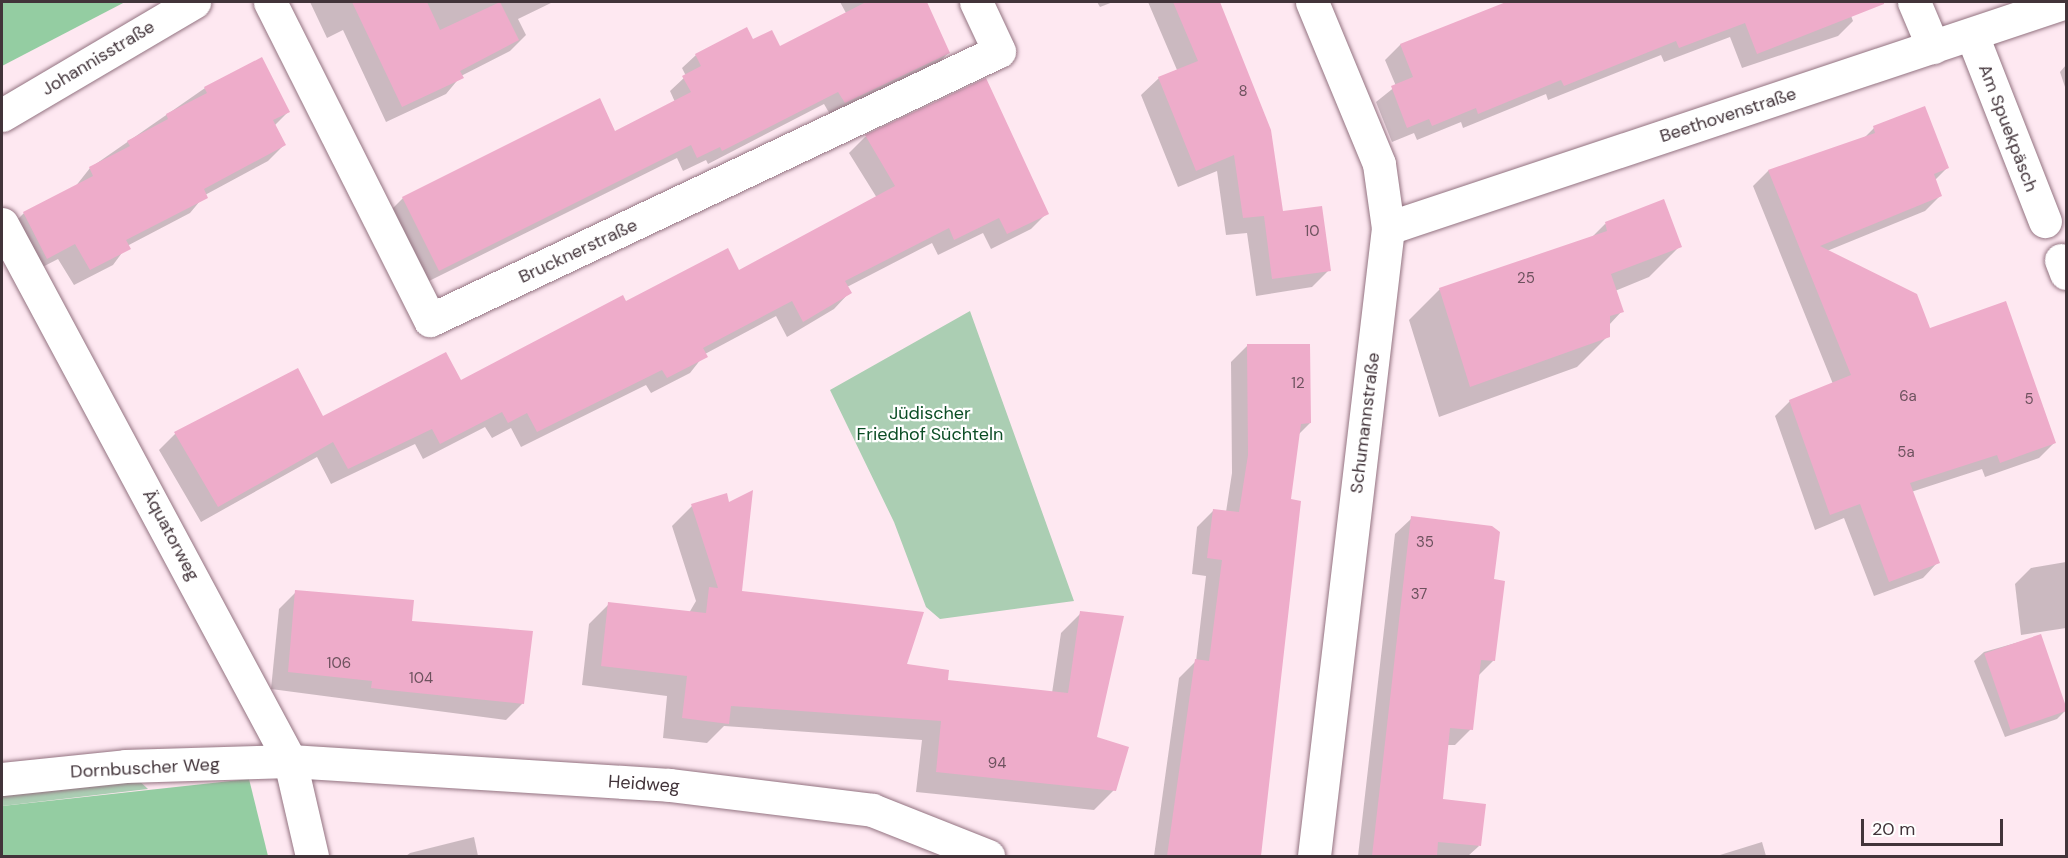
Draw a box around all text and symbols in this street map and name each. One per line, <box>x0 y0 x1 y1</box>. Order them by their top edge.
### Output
street label: Johannisstraße <box>38 16 158 100</box>
street label: Am Spuekpäsch <box>1974 61 2042 195</box>
house number: 8 <box>1238 83 1248 101</box>
street label: Beethovenstraße <box>1657 83 1799 147</box>
street label: Brucknerstraße <box>515 214 641 288</box>
house number: 10 <box>1305 223 1319 241</box>
house number: 25 <box>1517 270 1535 288</box>
street label: Schumannstraße <box>1346 351 1384 495</box>
house number: 12 <box>1291 375 1305 393</box>
house number: 6a <box>1899 388 1917 406</box>
house number: 5 <box>2024 391 2034 409</box>
park label: Jüdischer Friedhof Süchteln <box>857 403 1003 446</box>
house number: 5a <box>1897 444 1915 462</box>
street label: Äquatorweg <box>138 486 204 584</box>
house number: 35 <box>1416 534 1434 552</box>
house number: 37 <box>1411 586 1427 604</box>
house number: 106 <box>327 655 351 673</box>
house number: 104 <box>409 670 433 688</box>
street label: Dornbuscher Weg <box>70 753 220 783</box>
house number: 94 <box>988 755 1006 773</box>
street label: Heidweg <box>607 771 681 797</box>
scale bar <box>1864 807 2006 845</box>
text: 20 m <box>1872 817 1915 841</box>

